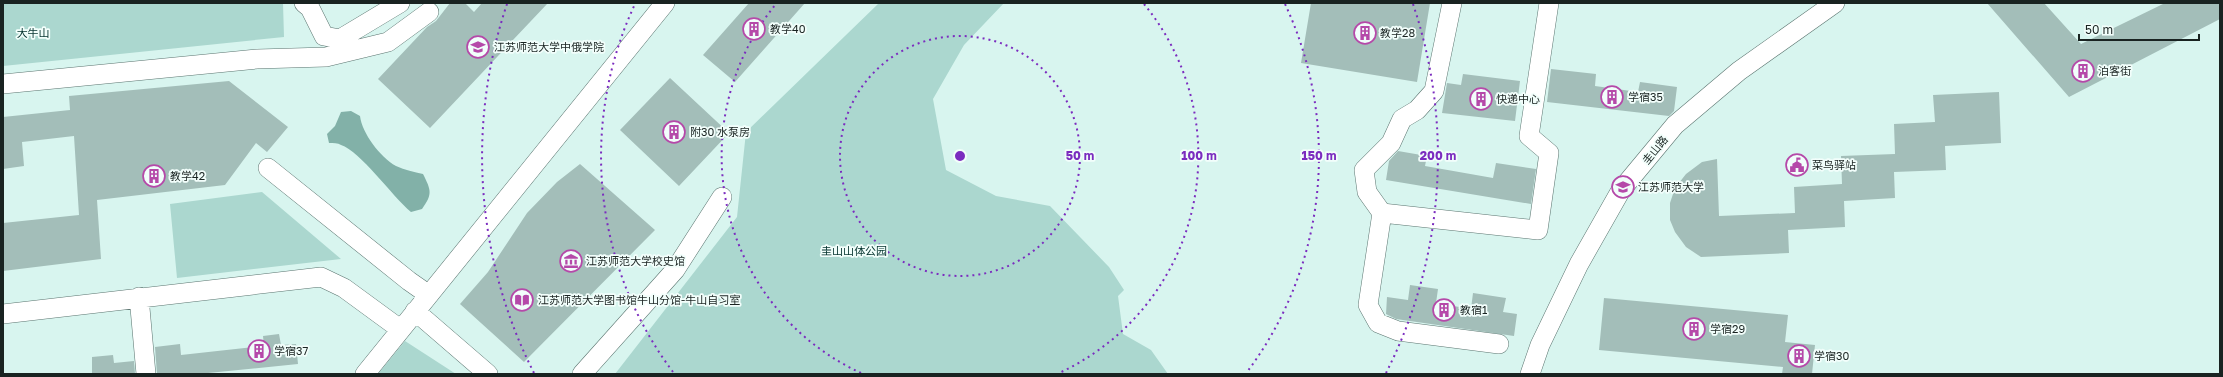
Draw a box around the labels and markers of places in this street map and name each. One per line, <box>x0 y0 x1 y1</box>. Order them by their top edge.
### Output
building icon: 教学40 <box>741 16 767 42</box>
building icon: 教学28 <box>1352 20 1378 46</box>
place label: 教学40 <box>770 22 806 35</box>
place label: 教学28 <box>1380 26 1415 39</box>
school or university icon: 江苏师范大学中俄学院 <box>465 34 491 60</box>
place label: 江苏师范大学中俄学院 <box>494 40 604 53</box>
building icon: 泊客街 <box>2070 58 2096 84</box>
place label: 泊客街 <box>2098 64 2131 77</box>
building icon: 学宿35 <box>1599 84 1625 110</box>
building icon: 快递中心 <box>1468 86 1494 112</box>
place label: 学宿35 <box>1628 90 1663 103</box>
place label: 快递中心 <box>1496 92 1540 105</box>
building icon: 附30 水泵房 <box>661 119 687 145</box>
place label: 附30 水泵房 <box>690 125 750 138</box>
centre of rings <box>953 149 967 163</box>
public building icon: 菜鸟驿站 <box>1784 152 1810 178</box>
place label: 菜鸟驿站 <box>1812 158 1856 171</box>
building icon: 教学42 <box>141 163 167 189</box>
place label: 教学42 <box>170 169 205 182</box>
school or university icon: 江苏师范大学 <box>1610 174 1636 200</box>
place label: 江苏师范大学 <box>1638 180 1704 193</box>
museum icon: 江苏师范大学校史馆 <box>558 248 584 274</box>
place label: 江苏师范大学校史馆 <box>586 254 685 267</box>
library icon: 江苏师范大学图书馆牛山分馆-牛山自习室 <box>509 287 535 313</box>
place label: 江苏师范大学图书馆牛山分馆-牛山自习室 <box>538 293 740 306</box>
building icon: 教宿1 <box>1431 297 1457 323</box>
place label: 教宿1 <box>1460 303 1487 316</box>
building icon: 学宿29 <box>1681 316 1707 342</box>
place label: 学宿29 <box>1710 322 1745 335</box>
building icon: 学宿37 <box>246 338 272 364</box>
building icon: 学宿30 <box>1786 343 1812 369</box>
place label: 学宿37 <box>274 344 308 357</box>
place label: 学宿30 <box>1814 349 1849 362</box>

